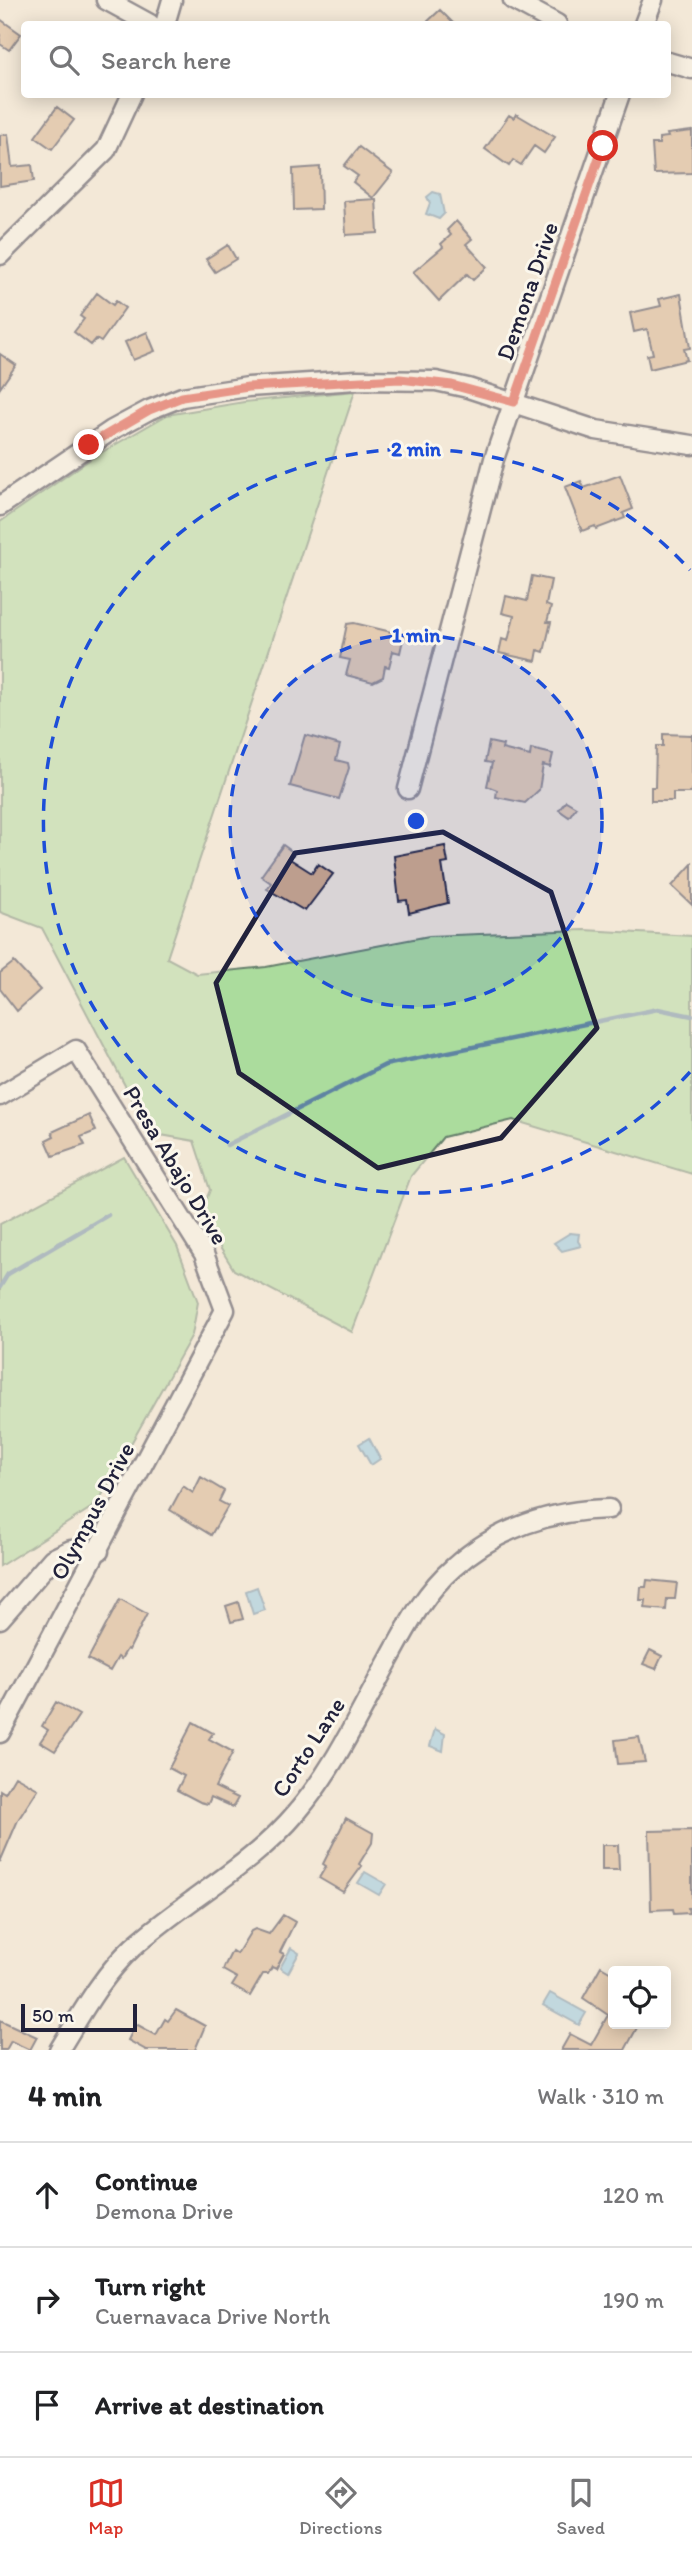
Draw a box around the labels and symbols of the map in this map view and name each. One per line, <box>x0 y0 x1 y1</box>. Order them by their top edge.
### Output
route start <box>587 130 618 161</box>
street label: Demona Drive <box>490 218 564 364</box>
route end <box>73 429 104 460</box>
text: 2 min <box>391 436 442 461</box>
text: 1 min <box>392 622 441 647</box>
centre of rings <box>404 809 428 833</box>
street label: Presa Abajo Drive <box>117 1080 235 1250</box>
street label: Olympus Drive <box>44 1437 140 1585</box>
street label: Corto Lane <box>265 1692 351 1802</box>
scale bar <box>21 2001 136 2033</box>

